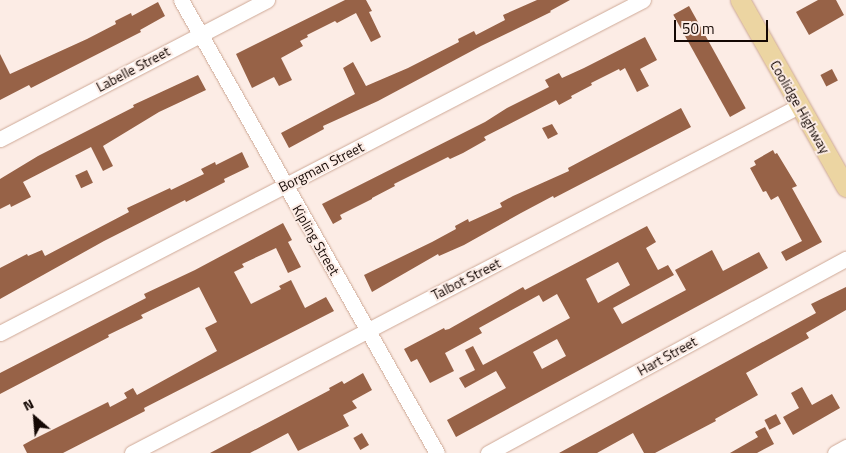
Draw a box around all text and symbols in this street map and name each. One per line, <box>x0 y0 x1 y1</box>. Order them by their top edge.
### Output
scale bar <box>676 10 770 42</box>
text: 50 m <box>682 17 715 40</box>
street label: Labelle Street <box>93 43 173 95</box>
street label: Coolidge Highway <box>767 57 833 157</box>
street label: Borgman Street <box>276 138 366 196</box>
street label: Kipling Street <box>289 202 343 278</box>
street label: Talbot Street <box>429 254 503 304</box>
street label: Hart Street <box>634 333 700 379</box>
north arrow <box>10 393 60 443</box>
text: N <box>19 393 37 416</box>

